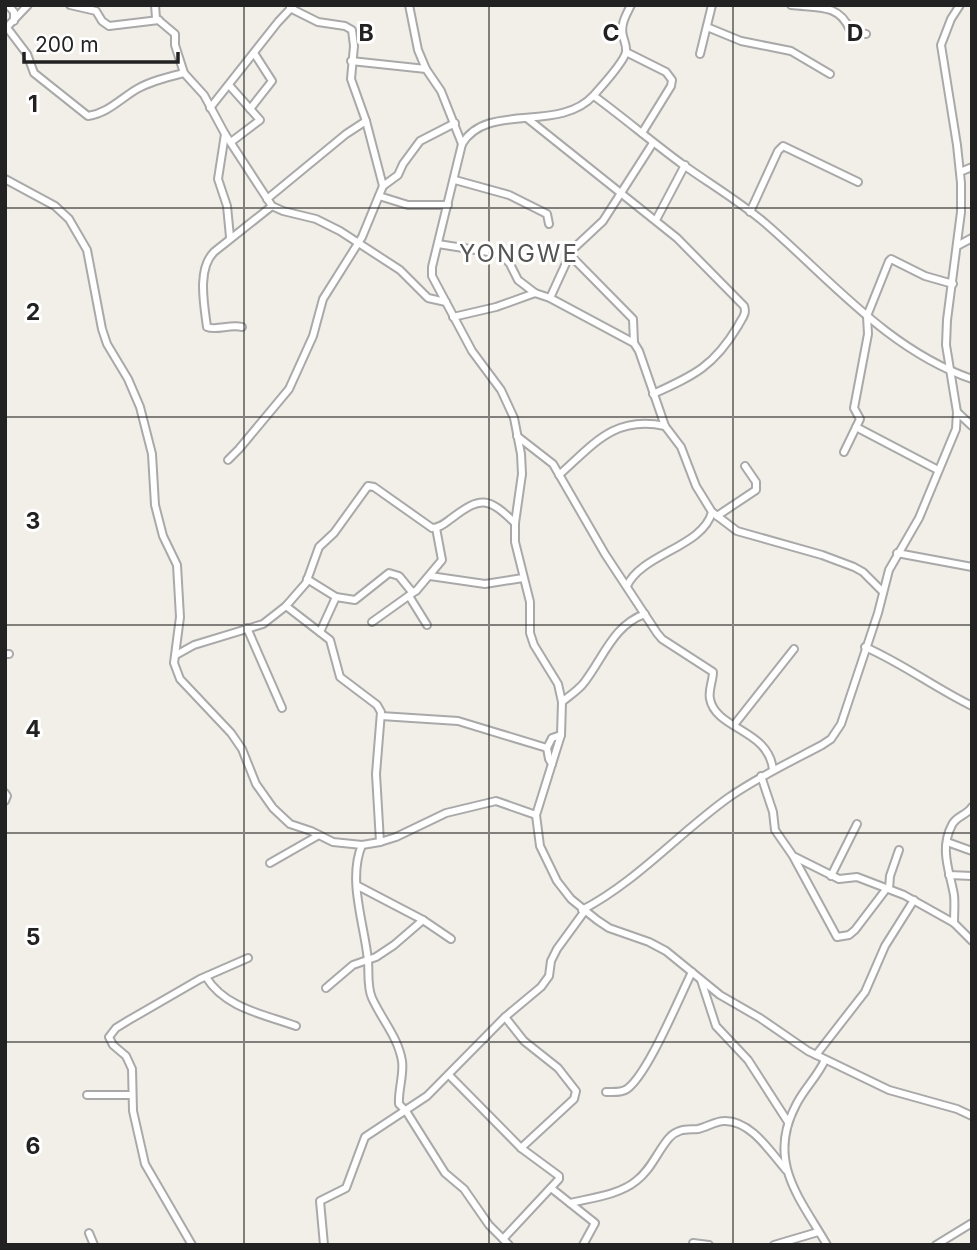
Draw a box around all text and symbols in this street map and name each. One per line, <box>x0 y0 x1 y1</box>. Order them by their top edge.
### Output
text: B <box>358 19 374 47</box>
text: C <box>602 19 620 47</box>
text: D <box>847 19 863 47</box>
scale bar <box>24 21 178 65</box>
text: 200 m <box>35 32 99 57</box>
text: 1 <box>28 90 38 118</box>
district label: YONGWE <box>459 239 579 268</box>
text: 2 <box>26 298 40 326</box>
text: 3 <box>26 507 40 535</box>
text: 4 <box>25 715 41 743</box>
text: 5 <box>26 923 40 951</box>
text: 6 <box>26 1132 40 1160</box>

